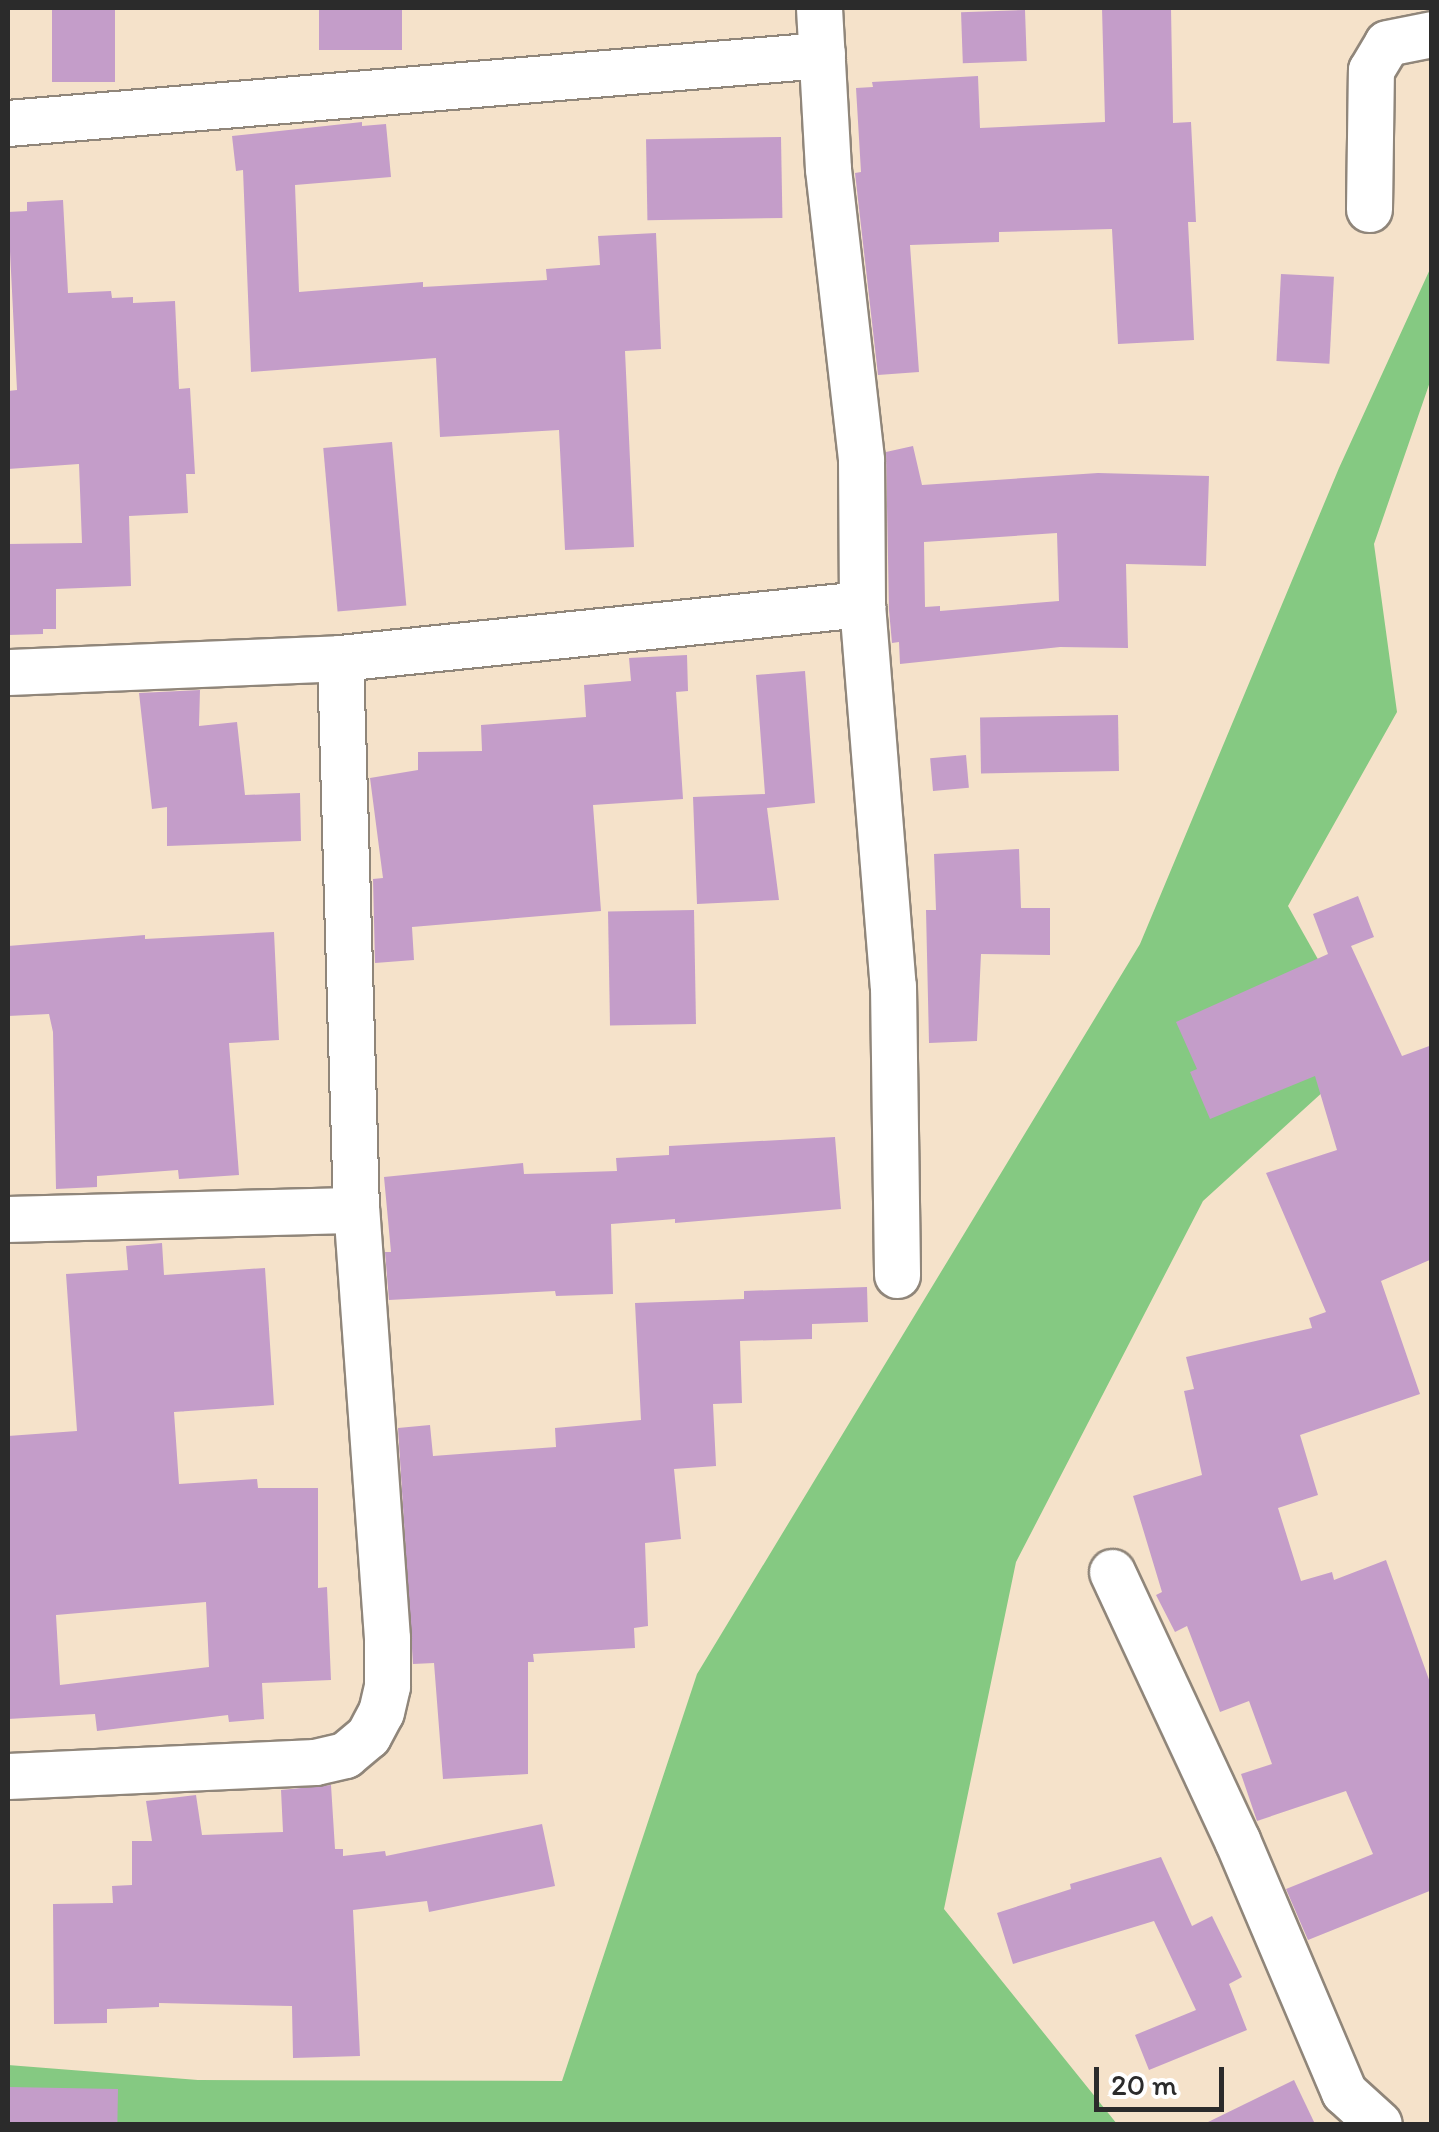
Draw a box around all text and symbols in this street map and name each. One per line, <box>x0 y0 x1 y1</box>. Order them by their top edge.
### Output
scale bar <box>1099 2047 1229 2109</box>
text: 20 m <box>1111 2066 1177 2103</box>

